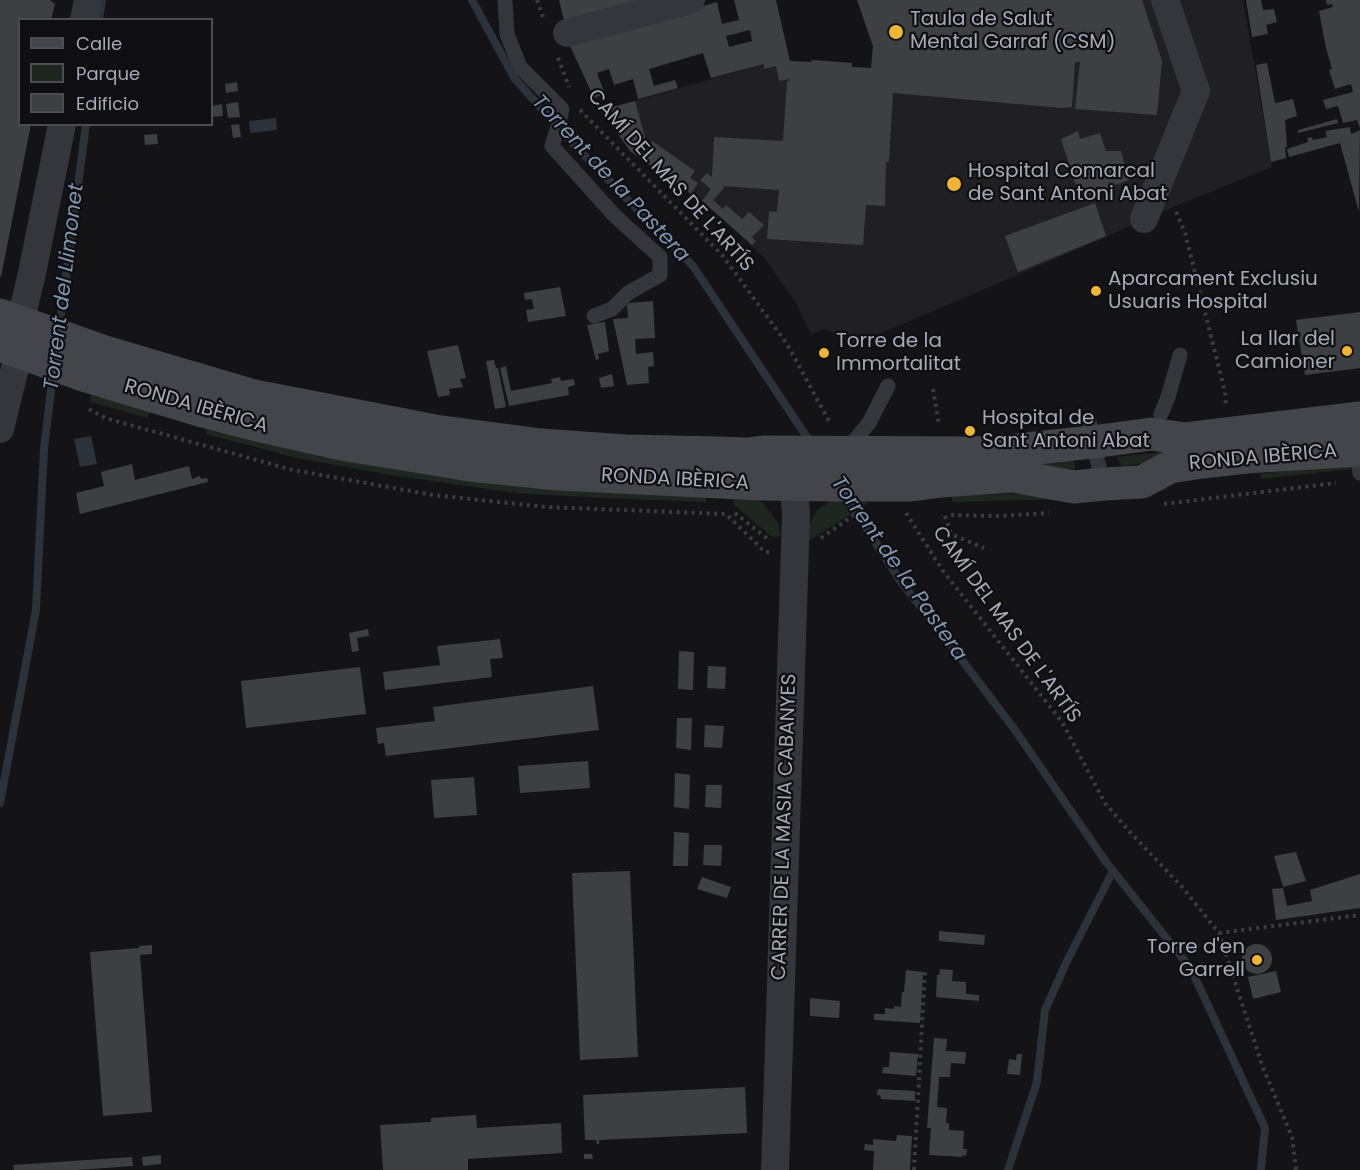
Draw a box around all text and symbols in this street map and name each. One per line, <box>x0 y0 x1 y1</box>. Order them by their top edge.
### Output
place label: Taula de Salut Mental Garraf (CSM) <box>910 8 1115 55</box>
legend <box>18 18 213 126</box>
marker: Taula de Salut Mental Garraf (CSM) <box>887 23 905 41</box>
text: Calle <box>76 31 122 56</box>
text: Parque <box>76 61 140 86</box>
street label: CAMÍ DEL MAS DE L'ARTÍS <box>582 85 758 277</box>
water label: Torrent de la Pastera <box>526 90 694 268</box>
text: Edificio <box>76 91 139 116</box>
place label: Hospital Comarcal de Sant Antoni Abat <box>968 160 1167 207</box>
marker: Hospital Comarcal de Sant Antoni Abat <box>945 175 963 193</box>
water label: Torrent del Llimonet <box>40 182 90 392</box>
place label: Aparcament Exclusiu Usuaris Hospital <box>1108 268 1318 315</box>
marker: Aparcament Exclusiu Usuaris Hospital <box>1089 284 1103 298</box>
place label: La llar del Camioner <box>1235 328 1335 375</box>
place label: Torre de la Immortalitat <box>836 330 961 377</box>
marker: La llar del Camioner <box>1340 344 1354 358</box>
marker: Torre de la Immortalitat <box>817 346 831 360</box>
street label: RONDA IBÈRICA <box>121 375 271 439</box>
place label: Hospital de Sant Antoni Abat <box>982 407 1150 454</box>
marker: Hospital de Sant Antoni Abat <box>963 424 977 438</box>
street label: RONDA IBÈRICA <box>1188 440 1338 476</box>
street label: RONDA IBÈRICA <box>600 464 750 496</box>
water label: Torrent de la Pastera <box>825 472 971 666</box>
street label: CAMÍ DEL MAS DE L'ARTÍS <box>927 522 1085 728</box>
street label: CARRER DE LA MASIA CABANYES <box>768 673 802 981</box>
place label: Torre d'en Garrell <box>1147 936 1245 983</box>
marker: Torre d'en Garrell <box>1250 953 1264 967</box>

